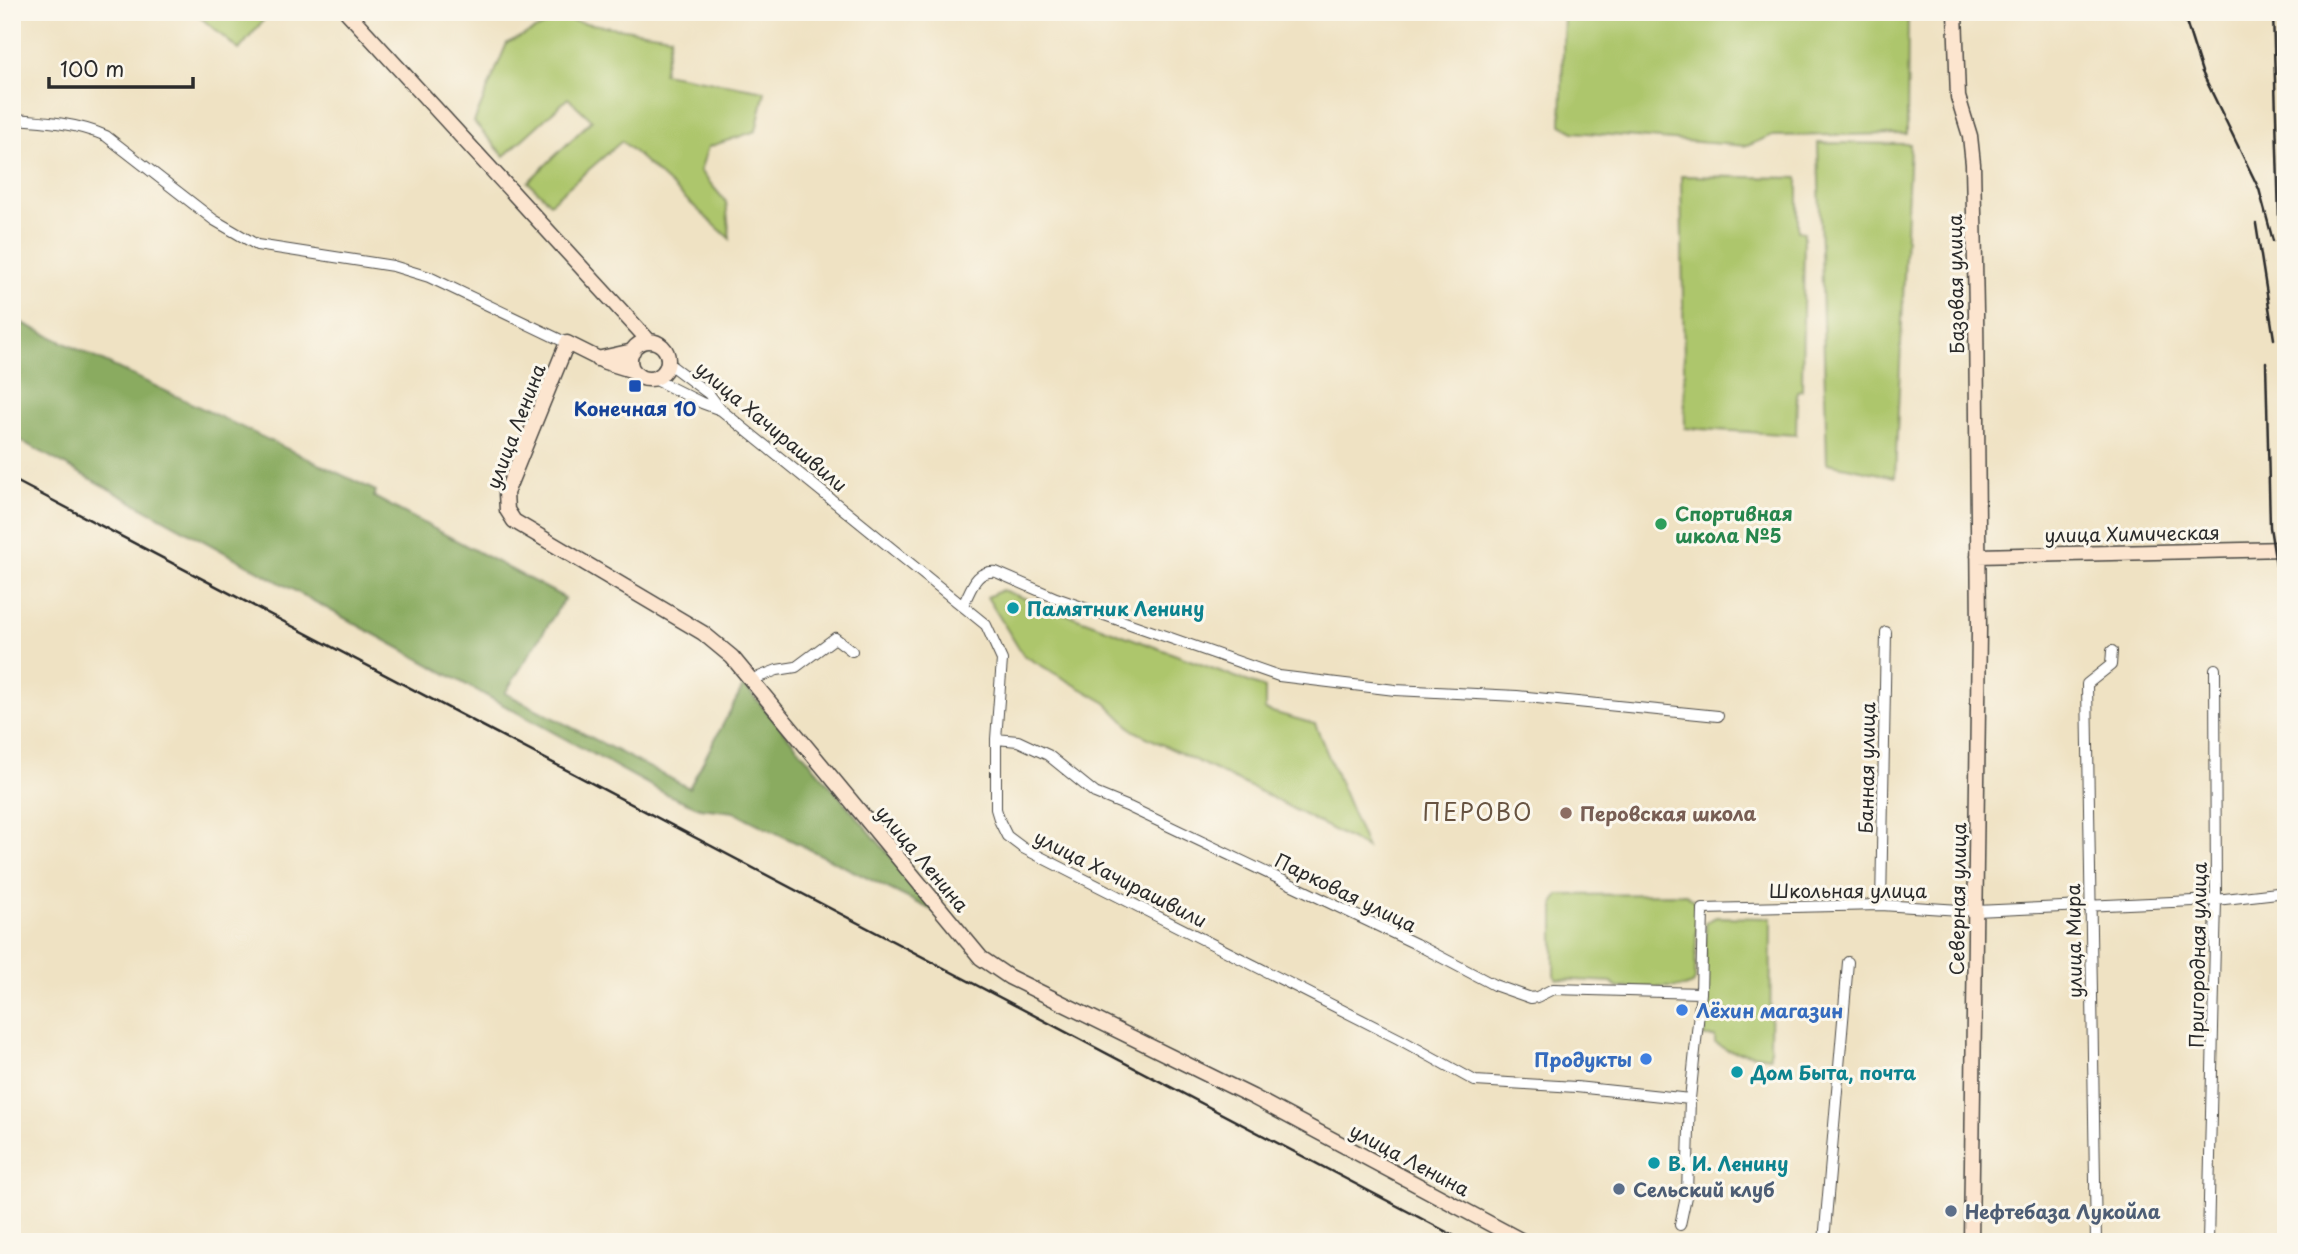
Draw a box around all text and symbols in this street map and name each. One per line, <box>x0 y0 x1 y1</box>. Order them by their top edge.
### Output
scale bar <box>49 46 192 90</box>
text: 100 m <box>60 52 124 84</box>
street label: Базовая улица <box>1940 214 1970 354</box>
street label: улица Хачирашвили <box>690 354 854 498</box>
street label: улица Ленина <box>478 359 552 493</box>
marker: Конечная 10 <box>627 378 643 394</box>
place label: Конечная 10 <box>574 394 697 422</box>
place label: Спортивная школа №5 <box>1675 499 1793 549</box>
marker: Спортивная школа №5 <box>1653 516 1669 532</box>
street label: улица Химическая <box>2044 517 2220 549</box>
place label: Памятник Ленину <box>1027 594 1204 622</box>
marker: Памятник Ленину <box>1005 600 1021 616</box>
street label: Банная улица <box>1851 702 1881 834</box>
district label: ПЕРОВО <box>1423 794 1533 829</box>
street label: улица Ленина <box>870 799 976 918</box>
place label: Перовская школа <box>1580 799 1756 827</box>
marker: Перовская школа <box>1558 805 1574 821</box>
street label: улица Хачирашвили <box>1030 822 1212 934</box>
street label: Северная улица <box>1942 822 1972 976</box>
street label: Парковая улица <box>1270 846 1422 939</box>
street label: Пригородная улица <box>2181 862 2213 1048</box>
street label: Школьная улица <box>1769 876 1927 904</box>
street label: улица Мира <box>2058 884 2088 998</box>
place label: Лёхин магазин <box>1696 996 1843 1024</box>
marker: Лёхин магазин <box>1674 1002 1690 1018</box>
place label: Продукты <box>1534 1045 1632 1073</box>
marker: Продукты <box>1638 1051 1654 1067</box>
place label: Дом Быта, почта <box>1750 1058 1916 1086</box>
marker: Дом Быта, почта <box>1729 1064 1745 1080</box>
street label: улица Ленина <box>1345 1116 1475 1202</box>
place label: В. И. Ленину <box>1668 1149 1788 1177</box>
marker: В. И. Ленину <box>1646 1155 1662 1171</box>
place label: Сельский клуб <box>1633 1175 1775 1203</box>
marker: Сельский клуб <box>1611 1181 1627 1197</box>
place label: Нефтебаза Лукойла <box>1965 1197 2161 1225</box>
marker: Нефтебаза Лукойла <box>1943 1203 1959 1219</box>

